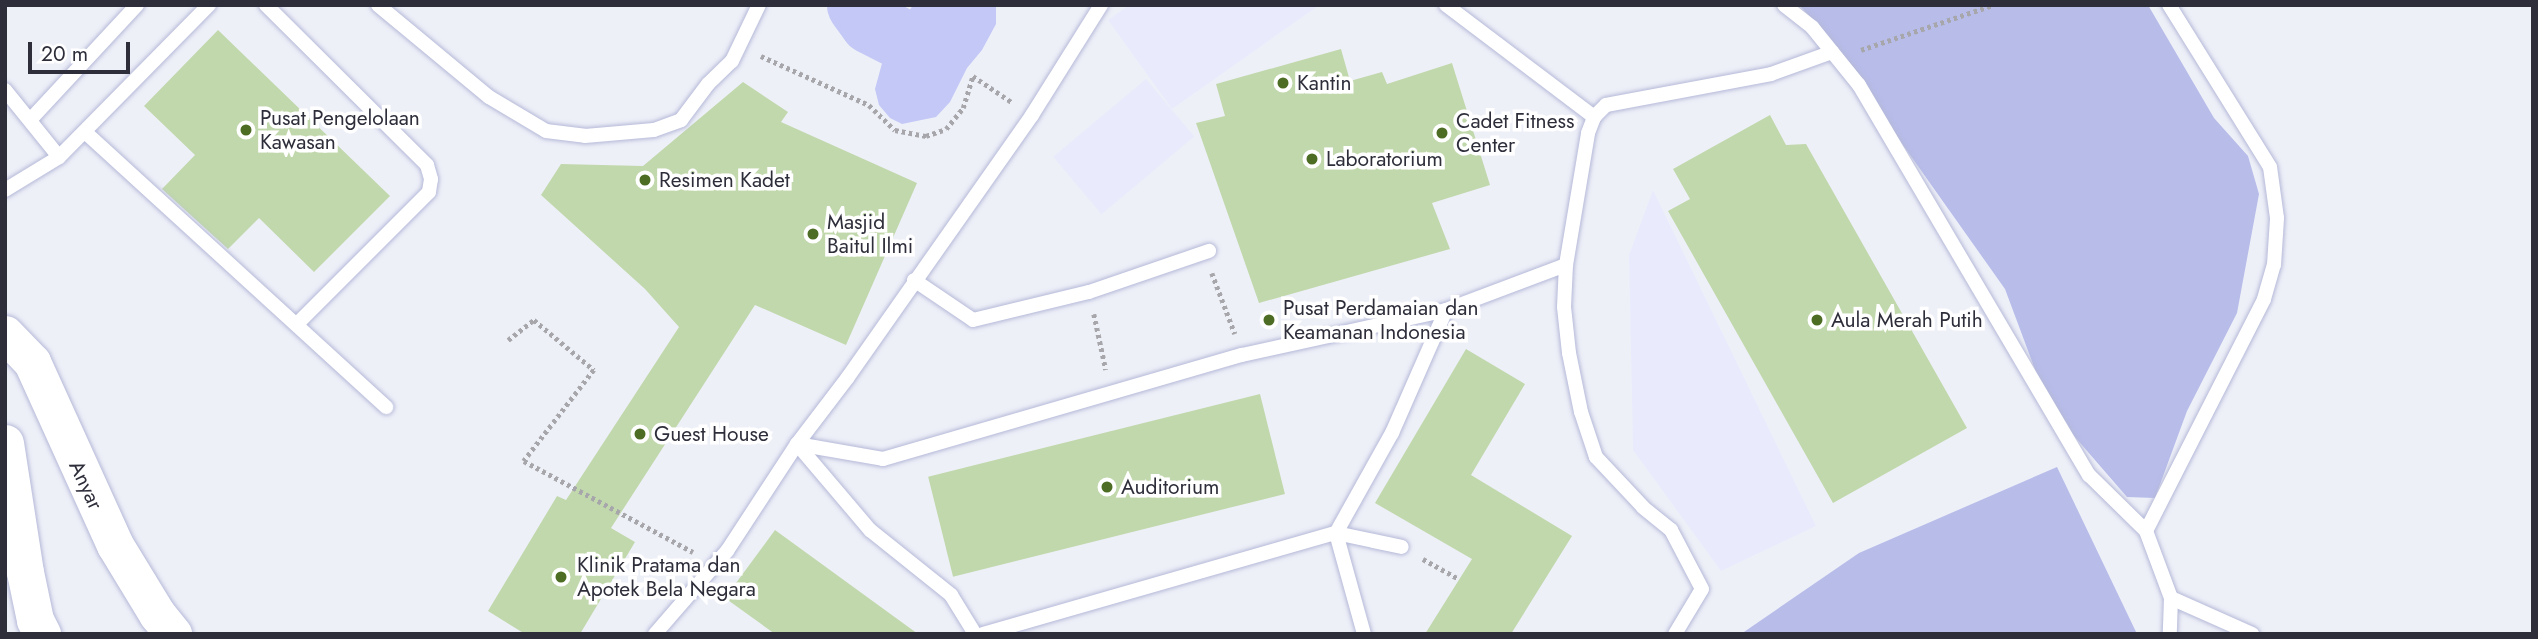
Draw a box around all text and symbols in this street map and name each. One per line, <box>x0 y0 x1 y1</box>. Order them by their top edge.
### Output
scale bar <box>32 28 133 72</box>
text: 20 m <box>41 39 88 69</box>
place label: Kantin <box>1297 70 1352 96</box>
marker: Kantin <box>1275 75 1291 91</box>
place label: Pusat Pengelolaan Kawasan <box>260 105 420 155</box>
place label: Cadet Fitness Center <box>1456 108 1574 158</box>
marker: Pusat Pengelolaan Kawasan <box>238 122 254 138</box>
marker: Cadet Fitness Center <box>1434 125 1450 141</box>
place label: Laboratorium <box>1326 146 1443 172</box>
marker: Laboratorium <box>1304 151 1320 167</box>
place label: Resimen Kadet <box>659 167 790 193</box>
marker: Resimen Kadet <box>637 172 653 188</box>
place label: Masjid Baitul Ilmi <box>827 209 913 259</box>
marker: Masjid Baitul Ilmi <box>805 226 821 242</box>
place label: Pusat Perdamaian dan Keamanan Indonesia <box>1283 295 1478 345</box>
place label: Aula Merah Putih <box>1831 307 1983 333</box>
marker: Pusat Perdamaian dan Keamanan Indonesia <box>1261 312 1277 328</box>
marker: Aula Merah Putih <box>1809 312 1825 328</box>
place label: Guest House <box>654 421 769 447</box>
marker: Guest House <box>632 426 648 442</box>
street label: Anyar <box>64 456 108 514</box>
place label: Auditorium <box>1121 474 1219 500</box>
marker: Auditorium <box>1099 479 1115 495</box>
place label: Klinik Pratama dan Apotek Bela Negara <box>577 552 756 602</box>
marker: Klinik Pratama dan Apotek Bela Negara <box>551 567 571 587</box>

